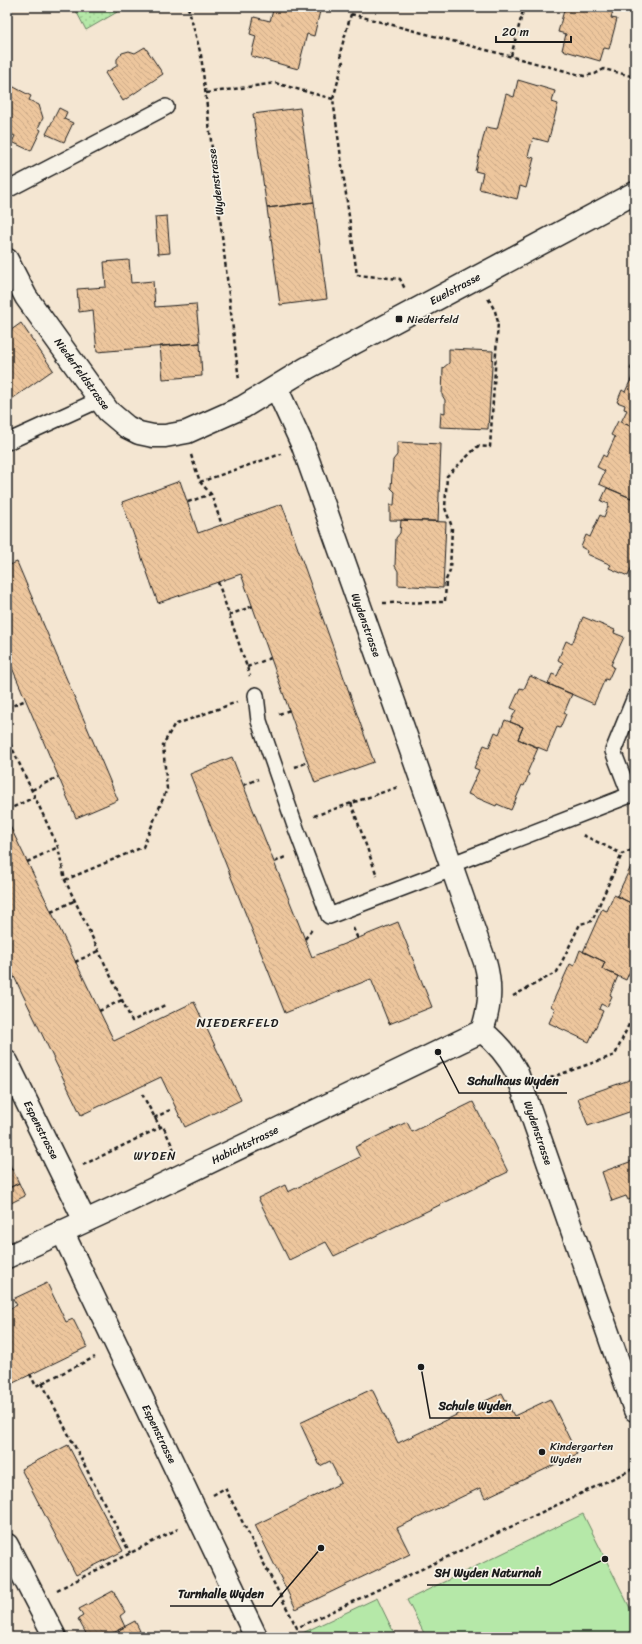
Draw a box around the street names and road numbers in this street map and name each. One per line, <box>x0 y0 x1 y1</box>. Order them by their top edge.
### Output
street label: Wydenstrasse <box>202 147 230 216</box>
street label: Euelstrasse <box>426 267 484 310</box>
street label: Niederfeldstrasse <box>49 334 115 415</box>
street label: Wydenstrasse <box>346 590 387 660</box>
street label: Espenstrasse <box>18 1097 64 1163</box>
street label: Wydenstrasse <box>518 1098 558 1168</box>
street label: Habichtstrasse <box>208 1120 282 1170</box>
street label: Espenstrasse <box>136 1401 182 1468</box>

